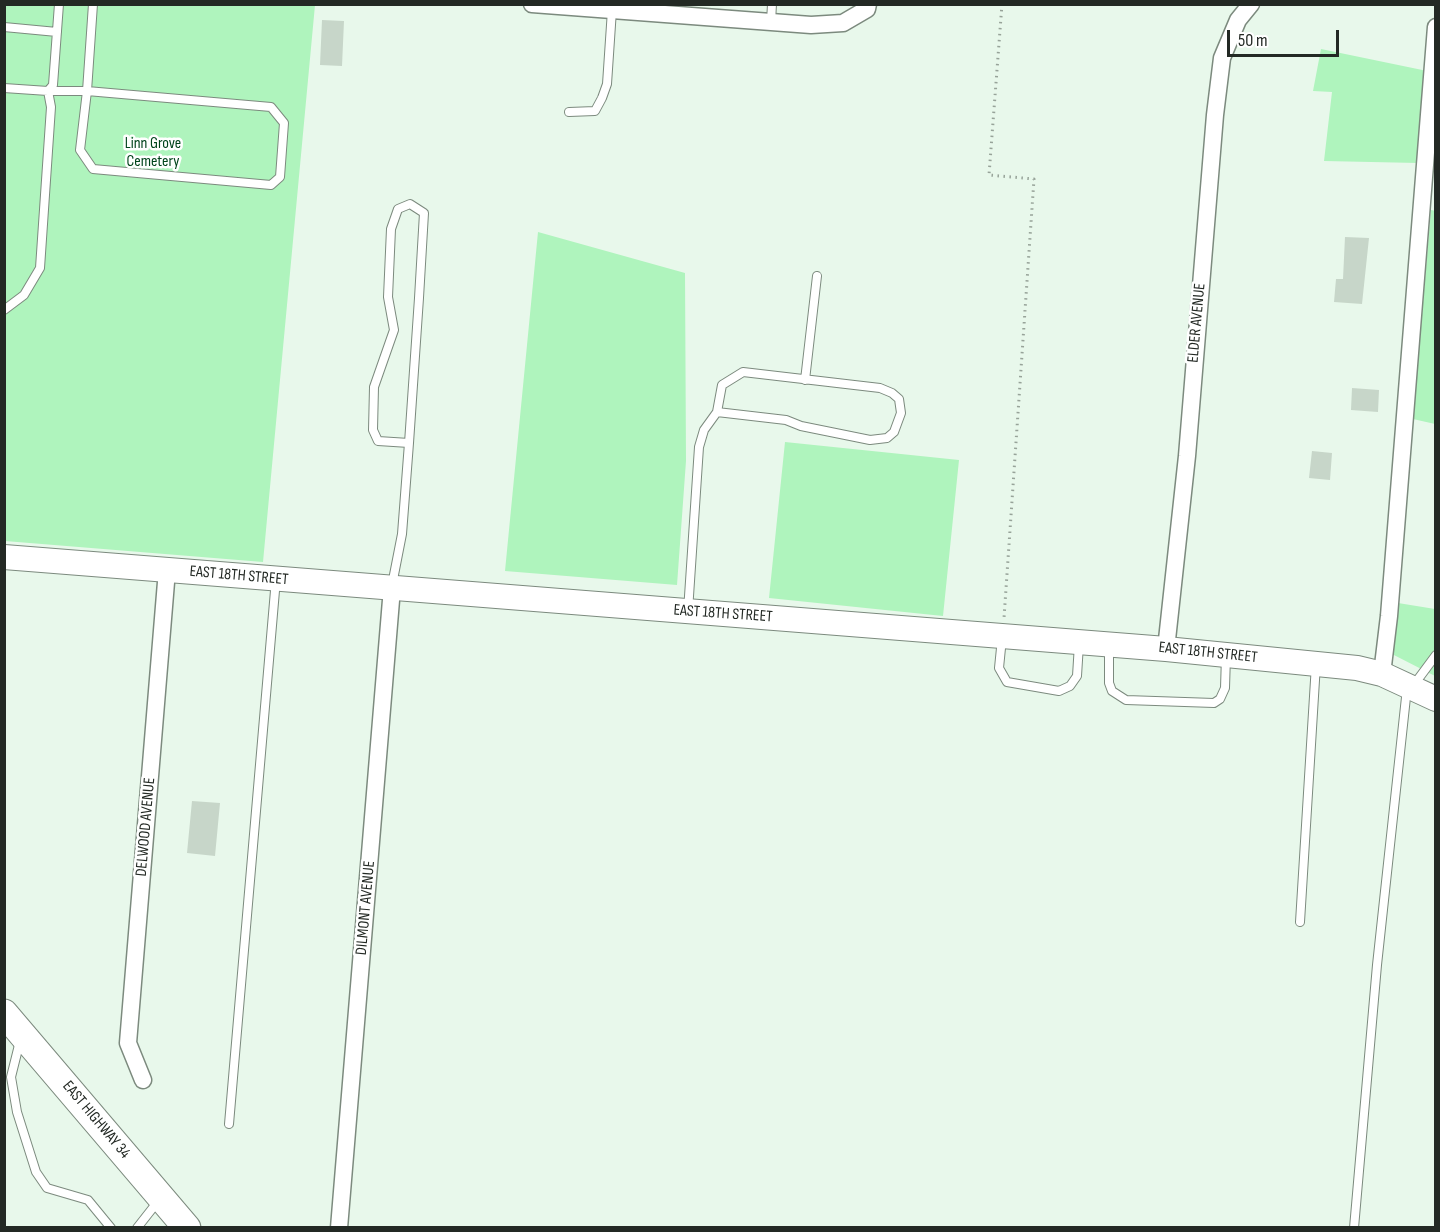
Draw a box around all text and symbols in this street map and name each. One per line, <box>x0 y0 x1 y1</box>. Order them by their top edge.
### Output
scale bar <box>1230 18 1342 56</box>
text: 50 m <box>1238 30 1268 51</box>
park label: Linn Grove Cemetery <box>125 134 181 172</box>
street label: ELDER AVENUE <box>1184 282 1210 364</box>
street label: EAST 18TH STREET <box>189 562 289 590</box>
street label: EAST 18TH STREET <box>673 601 773 627</box>
street label: EAST 18TH STREET <box>1158 638 1258 668</box>
street label: DELWOOD AVENUE <box>132 777 160 877</box>
street label: DILMONT AVENUE <box>352 860 380 956</box>
street label: EAST HIGHWAY 34 <box>58 1077 134 1163</box>

